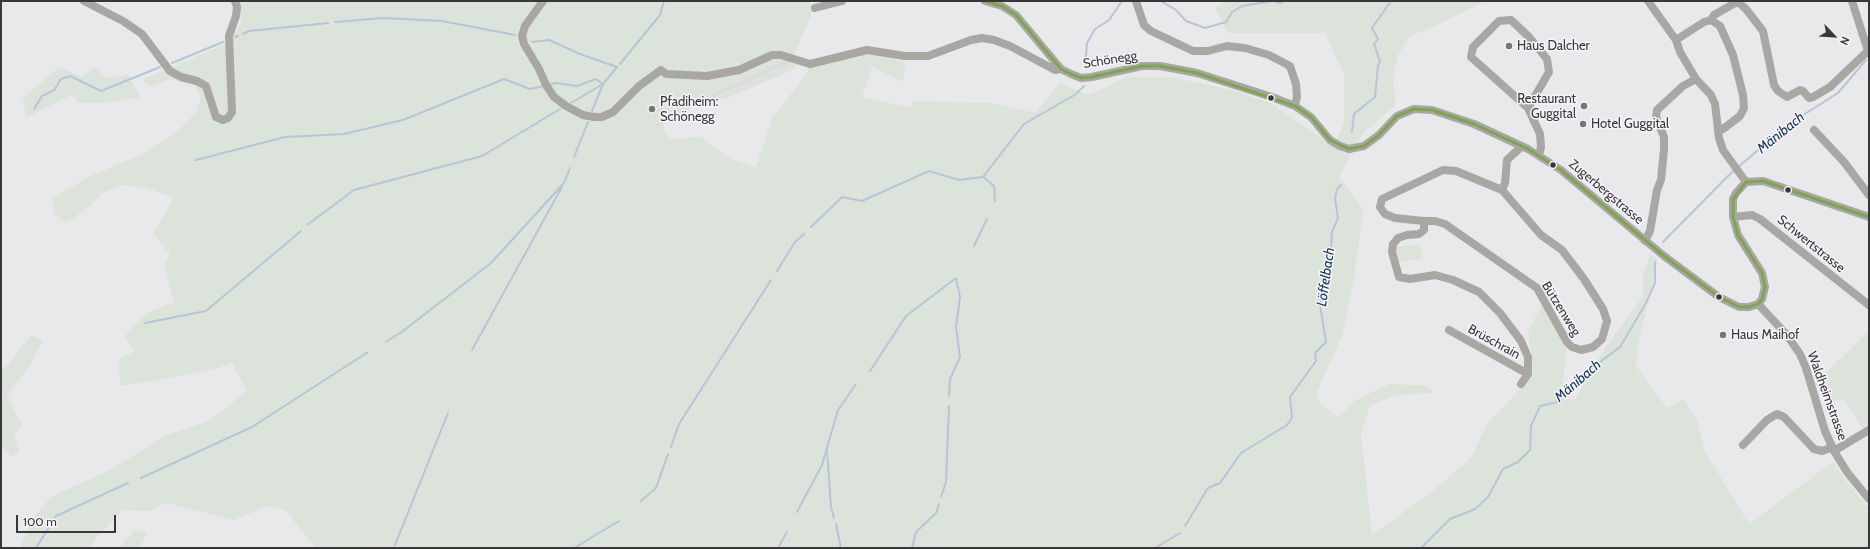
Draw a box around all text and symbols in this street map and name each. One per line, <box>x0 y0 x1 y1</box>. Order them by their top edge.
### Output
north arrow <box>1814 16 1854 56</box>
text: N <box>1837 35 1853 48</box>
place label: Haus Dalcher <box>1517 38 1590 54</box>
marker: Haus Dalcher <box>1504 41 1514 51</box>
street label: Schönegg <box>1082 48 1138 72</box>
place label: Restaurant Guggital <box>1517 91 1576 122</box>
unlabelled marker <box>1266 93 1276 103</box>
place label: Pfadiheim: Schönegg <box>660 94 718 125</box>
marker: Restaurant Guggital <box>1579 101 1589 111</box>
marker: Pfadiheim: Schönegg <box>647 104 657 114</box>
water label: Mänibach <box>1754 109 1808 157</box>
place label: Hotel Guggital <box>1591 116 1669 132</box>
marker: Hotel Guggital <box>1578 119 1588 129</box>
street label: Zugerbergstrasse <box>1566 156 1646 228</box>
unlabelled marker <box>1548 160 1558 170</box>
unlabelled marker <box>1783 185 1793 195</box>
street label: Schwertstrasse <box>1774 212 1848 276</box>
water label: Löffelbach <box>1314 247 1338 307</box>
street label: Bützenweg <box>1538 279 1584 339</box>
unlabelled marker <box>1714 292 1724 302</box>
street label: Brüschrain <box>1465 321 1523 363</box>
place label: Haus Maihof <box>1731 327 1799 343</box>
marker: Haus Maihof <box>1718 330 1728 340</box>
street label: Waldheimstrasse <box>1804 349 1850 443</box>
water label: Mänibach <box>1551 356 1605 406</box>
scale bar <box>18 507 118 533</box>
text: 100 m <box>23 514 57 529</box>

